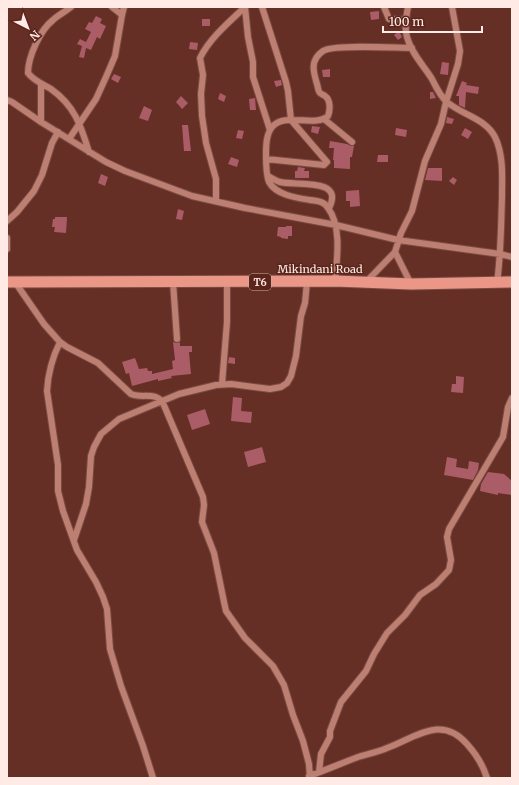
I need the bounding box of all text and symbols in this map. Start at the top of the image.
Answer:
north arrow [8,8,48,48]
scale bar [383,8,482,34]
text: 100 m [389,14,424,29]
text: N [27,27,43,44]
street label: Mikindani Road [277,262,363,276]
road number: T6 [249,274,271,290]

